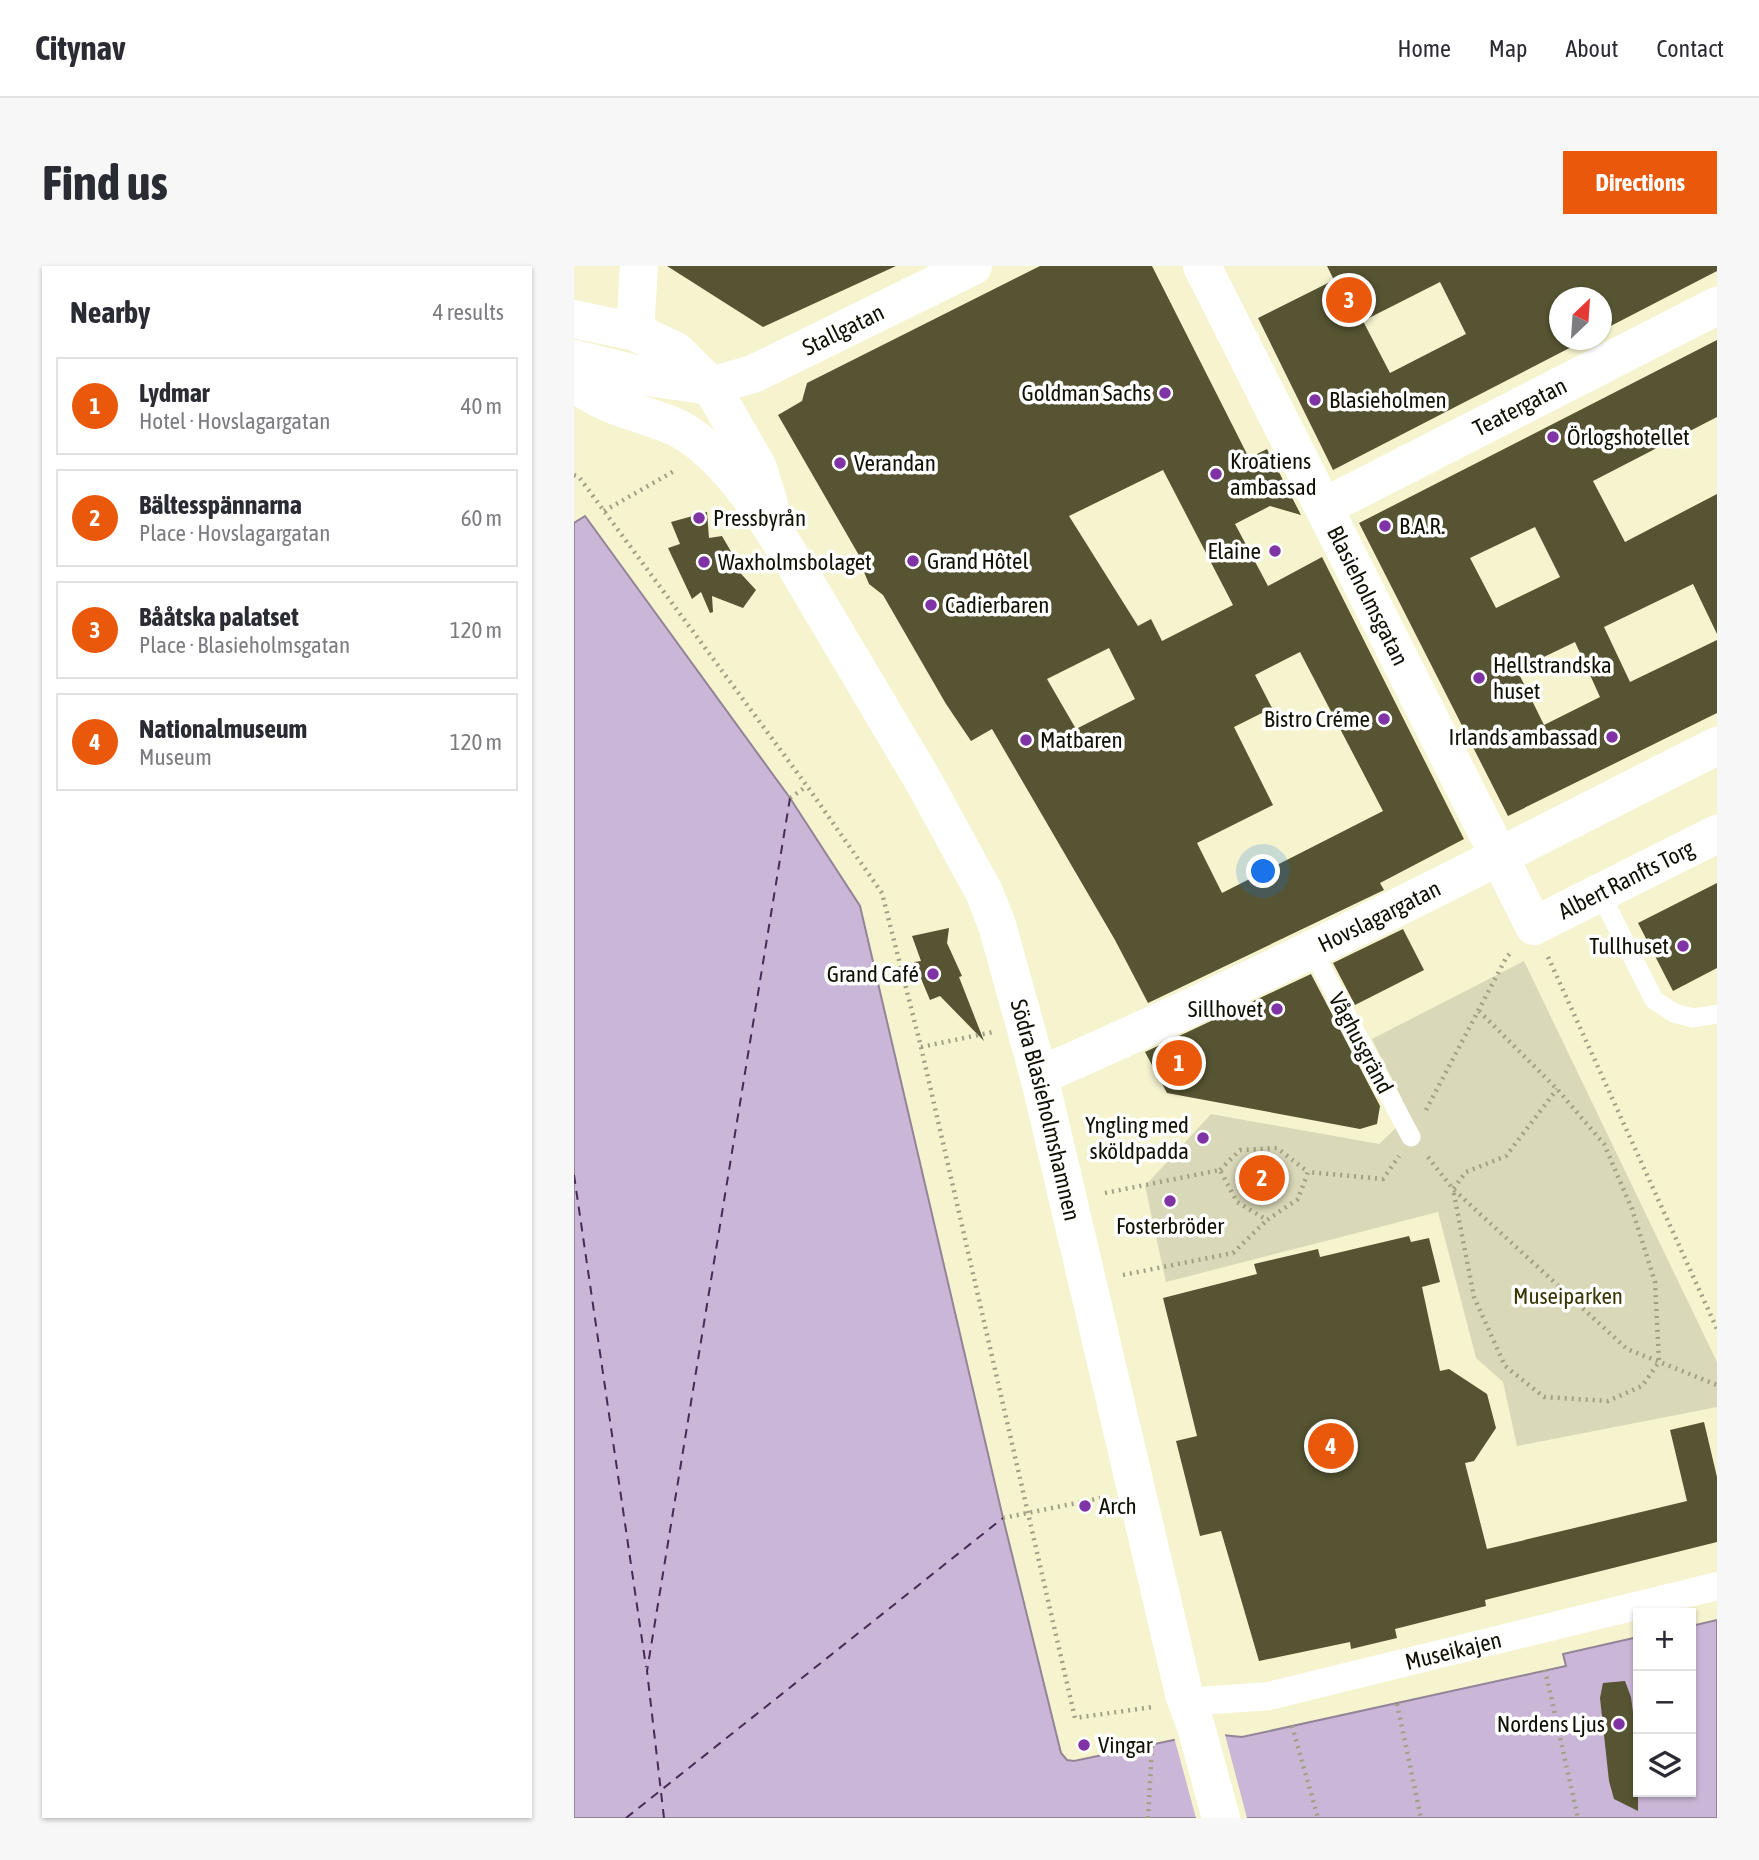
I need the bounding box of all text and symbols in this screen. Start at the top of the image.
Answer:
text: Citynav [35,29,126,67]
text: Home [1397,35,1451,62]
text: Map [1489,35,1527,62]
text: About [1565,35,1618,62]
text: Contact [1656,35,1724,62]
button: Directions [1563,151,1717,214]
text: Find us [42,154,168,210]
pin: 3 [1326,274,1372,326]
north arrow [1549,287,1612,350]
text: Nearby [70,295,150,329]
text: 4 results [433,299,504,325]
street label: Stallgatan [798,299,888,361]
street label: Teatergatan [1469,372,1571,441]
text: Lydmar [139,378,210,408]
place label: Goldman Sachs [1022,380,1151,406]
marker: Goldman Sachs [1157,385,1173,401]
place label: Blasieholmen [1329,387,1447,413]
marker: Blasieholmen [1307,392,1323,408]
text: 1 [90,393,100,419]
text: 40 m [461,393,502,419]
text: Hotel · Hovslagargatan [139,408,330,434]
place label: Örlogshotellet [1567,424,1690,450]
marker: Örlogshotellet [1545,429,1561,445]
place label: Kroatiens ambassad [1230,448,1317,500]
place label: Verandan [854,450,936,476]
marker: Verandan [832,455,848,471]
marker: Kroatiens ambassad [1208,466,1224,482]
text: Bältesspännarna [139,490,302,520]
text: 2 [90,505,100,531]
text: 60 m [461,505,502,531]
place label: Pressbyrån [713,505,806,531]
marker: Pressbyrån [691,510,707,526]
place label: B.A.R. [1399,513,1445,539]
marker: B.A.R. [1377,518,1393,534]
text: Place · Hovslagargatan [139,520,330,546]
street label: Blasieholmsgatan [1322,521,1414,670]
place label: Elaine [1208,538,1261,564]
marker: Elaine [1267,543,1283,559]
place label: Grand Hôtel [927,548,1029,574]
place label: Waxholmsbolaget [718,549,872,575]
marker: Grand Hôtel [905,553,921,569]
marker: Waxholmsbolaget [696,554,712,570]
place label: Cadierbaren [945,592,1049,618]
marker: Cadierbaren [923,597,939,613]
text: Bååtska palatset [139,602,299,632]
text: 3 [90,617,100,643]
text: 120 m [450,617,502,643]
text: Place · Blasieholmsgatan [139,632,350,658]
place label: Hellstrandska huset [1493,652,1612,704]
marker: Hellstrandska huset [1471,670,1487,686]
place label: Bistro Créme [1264,706,1370,732]
marker: Bistro Créme [1376,711,1392,727]
text: Nationalmuseum [139,714,307,744]
place label: Irlands ambassad [1449,724,1598,750]
place label: Matbaren [1040,727,1123,753]
text: 4 [90,729,100,755]
text: 120 m [450,729,502,755]
marker: Irlands ambassad [1604,729,1620,745]
marker: Matbaren [1018,732,1034,748]
text: Museum [139,744,212,770]
street label: Albert Ranfts Torg [1554,835,1698,925]
your location [1246,854,1280,888]
street label: Hovslagargatan [1314,875,1445,957]
place label: Tullhuset [1589,933,1669,959]
marker: Tullhuset [1675,938,1691,954]
place label: Grand Café [827,961,919,987]
marker: Grand Café [925,966,941,982]
street label: Våghusgränd [1324,988,1398,1098]
street label: Södra Blasieholmshamnen [1005,996,1086,1223]
place label: Sillhovet [1188,996,1263,1022]
marker: Sillhovet [1269,1001,1285,1017]
pin: 1 [1156,1037,1202,1089]
place label: Yngling med sköldpadda [1085,1112,1189,1164]
marker: Yngling med sköldpadda [1195,1130,1211,1146]
pin: 2 [1239,1152,1285,1204]
marker: Fosterbröder [1162,1193,1178,1209]
place label: Fosterbröder [1116,1213,1225,1239]
park label: Museiparken [1513,1283,1623,1309]
pin: 4 [1308,1420,1354,1472]
place label: Arch [1099,1493,1137,1519]
marker: Arch [1077,1498,1093,1514]
map controls [1633,1608,1696,1797]
button: + [1633,1608,1696,1671]
street label: Museikajen [1403,1626,1504,1675]
button: − [1633,1671,1696,1734]
place label: Nordens Ljus [1497,1711,1605,1737]
marker: Nordens Ljus [1611,1716,1627,1732]
place label: Vingar [1098,1732,1154,1758]
button: layers [1633,1734,1696,1797]
marker: Vingar [1076,1737,1092,1753]

